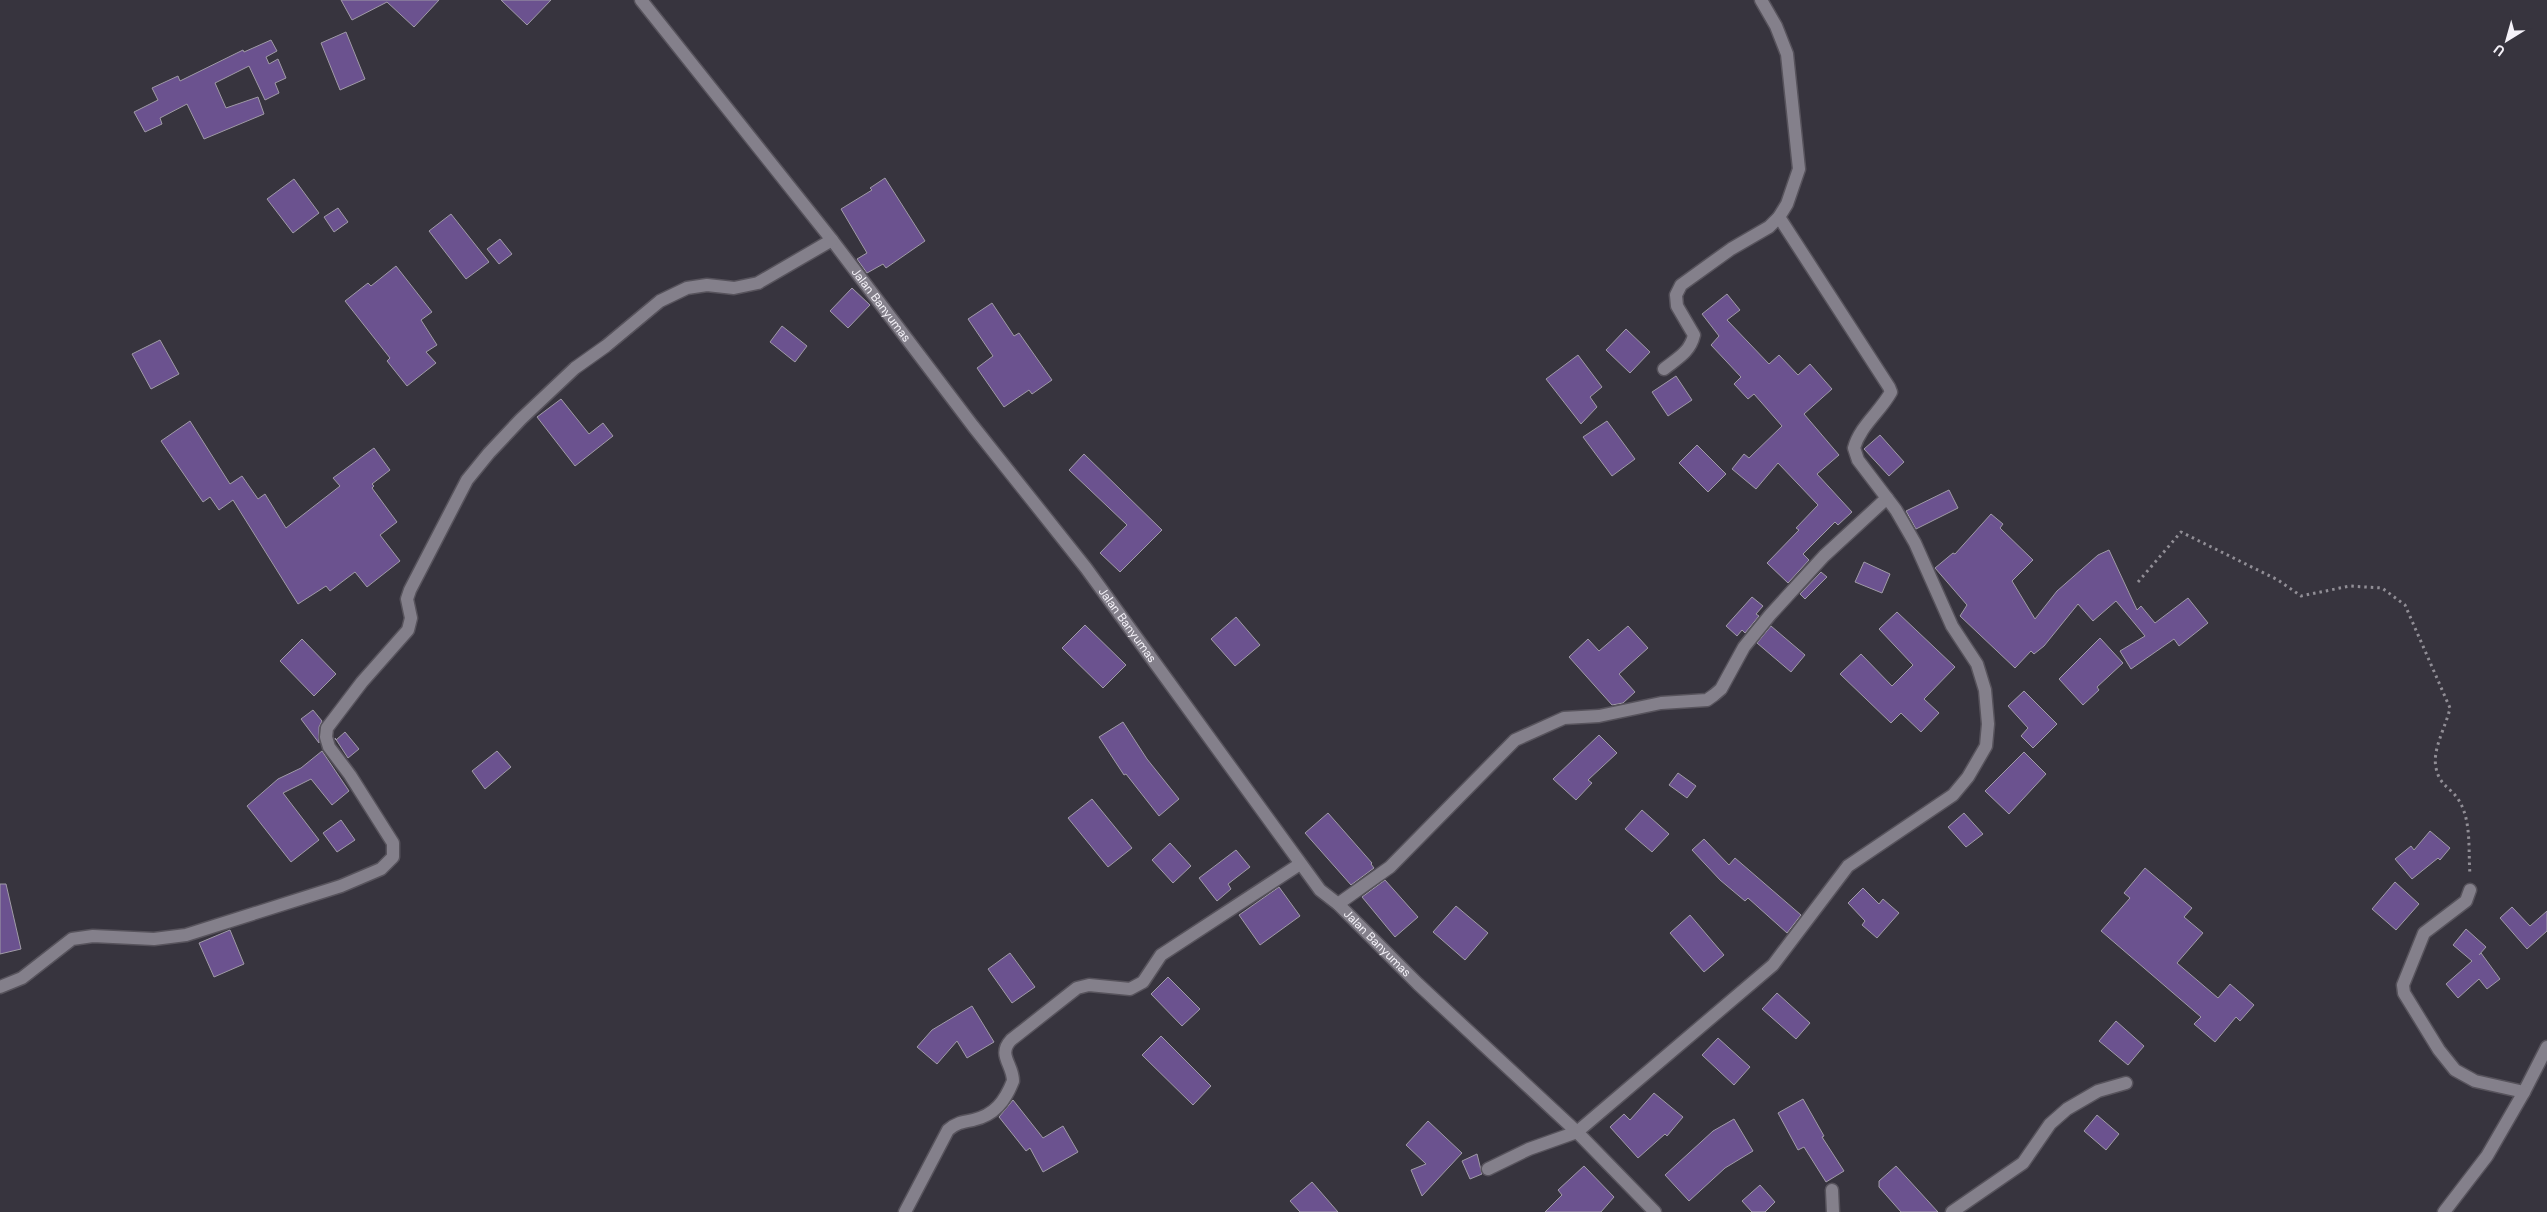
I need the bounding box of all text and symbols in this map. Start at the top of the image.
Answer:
north arrow [2482,15,2532,65]
text: U [2490,40,2508,60]
street label: Jalan Banyumas [848,264,914,345]
street label: Jalan Banyumas [1095,584,1160,666]
street label: Jalan Banyumas [1340,906,1414,980]

